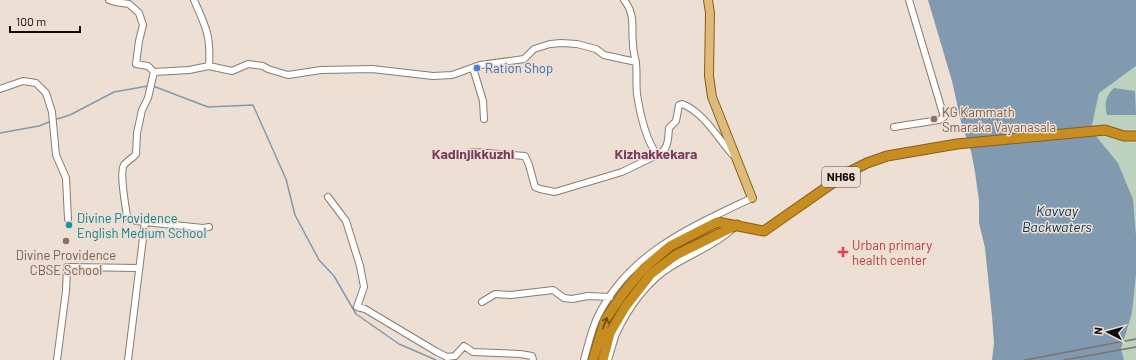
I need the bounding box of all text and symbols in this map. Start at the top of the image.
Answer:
scale bar [10,8,80,34]
text: 100 m [16,14,46,28]
place label: Ration Shop [485,60,553,76]
marker: Ration Shop [472,63,482,73]
place label: KG Kammath Smaraka Vayanasala [942,104,1056,135]
marker: KG Kammath Smaraka Vayanasala [929,114,939,124]
district label: Kadinjikkuzhi [432,145,514,162]
district label: Kizhakkekara [615,145,697,162]
road number: NH66 [822,167,860,187]
water label: Kavvay Backwaters [1022,202,1092,235]
place label: Divine Providence English Medium School [77,210,206,241]
marker: Divine Providence English Medium School [64,220,74,230]
marker: Divine Providence CBSE School [61,236,71,246]
place label: Urban primary health center [852,237,932,268]
marker: Urban primary health center [837,246,849,258]
place label: Divine Providence CBSE School [16,247,116,278]
north arrow [1088,312,1128,352]
one-way arrow [601,317,609,329]
text: N [1091,327,1104,335]

